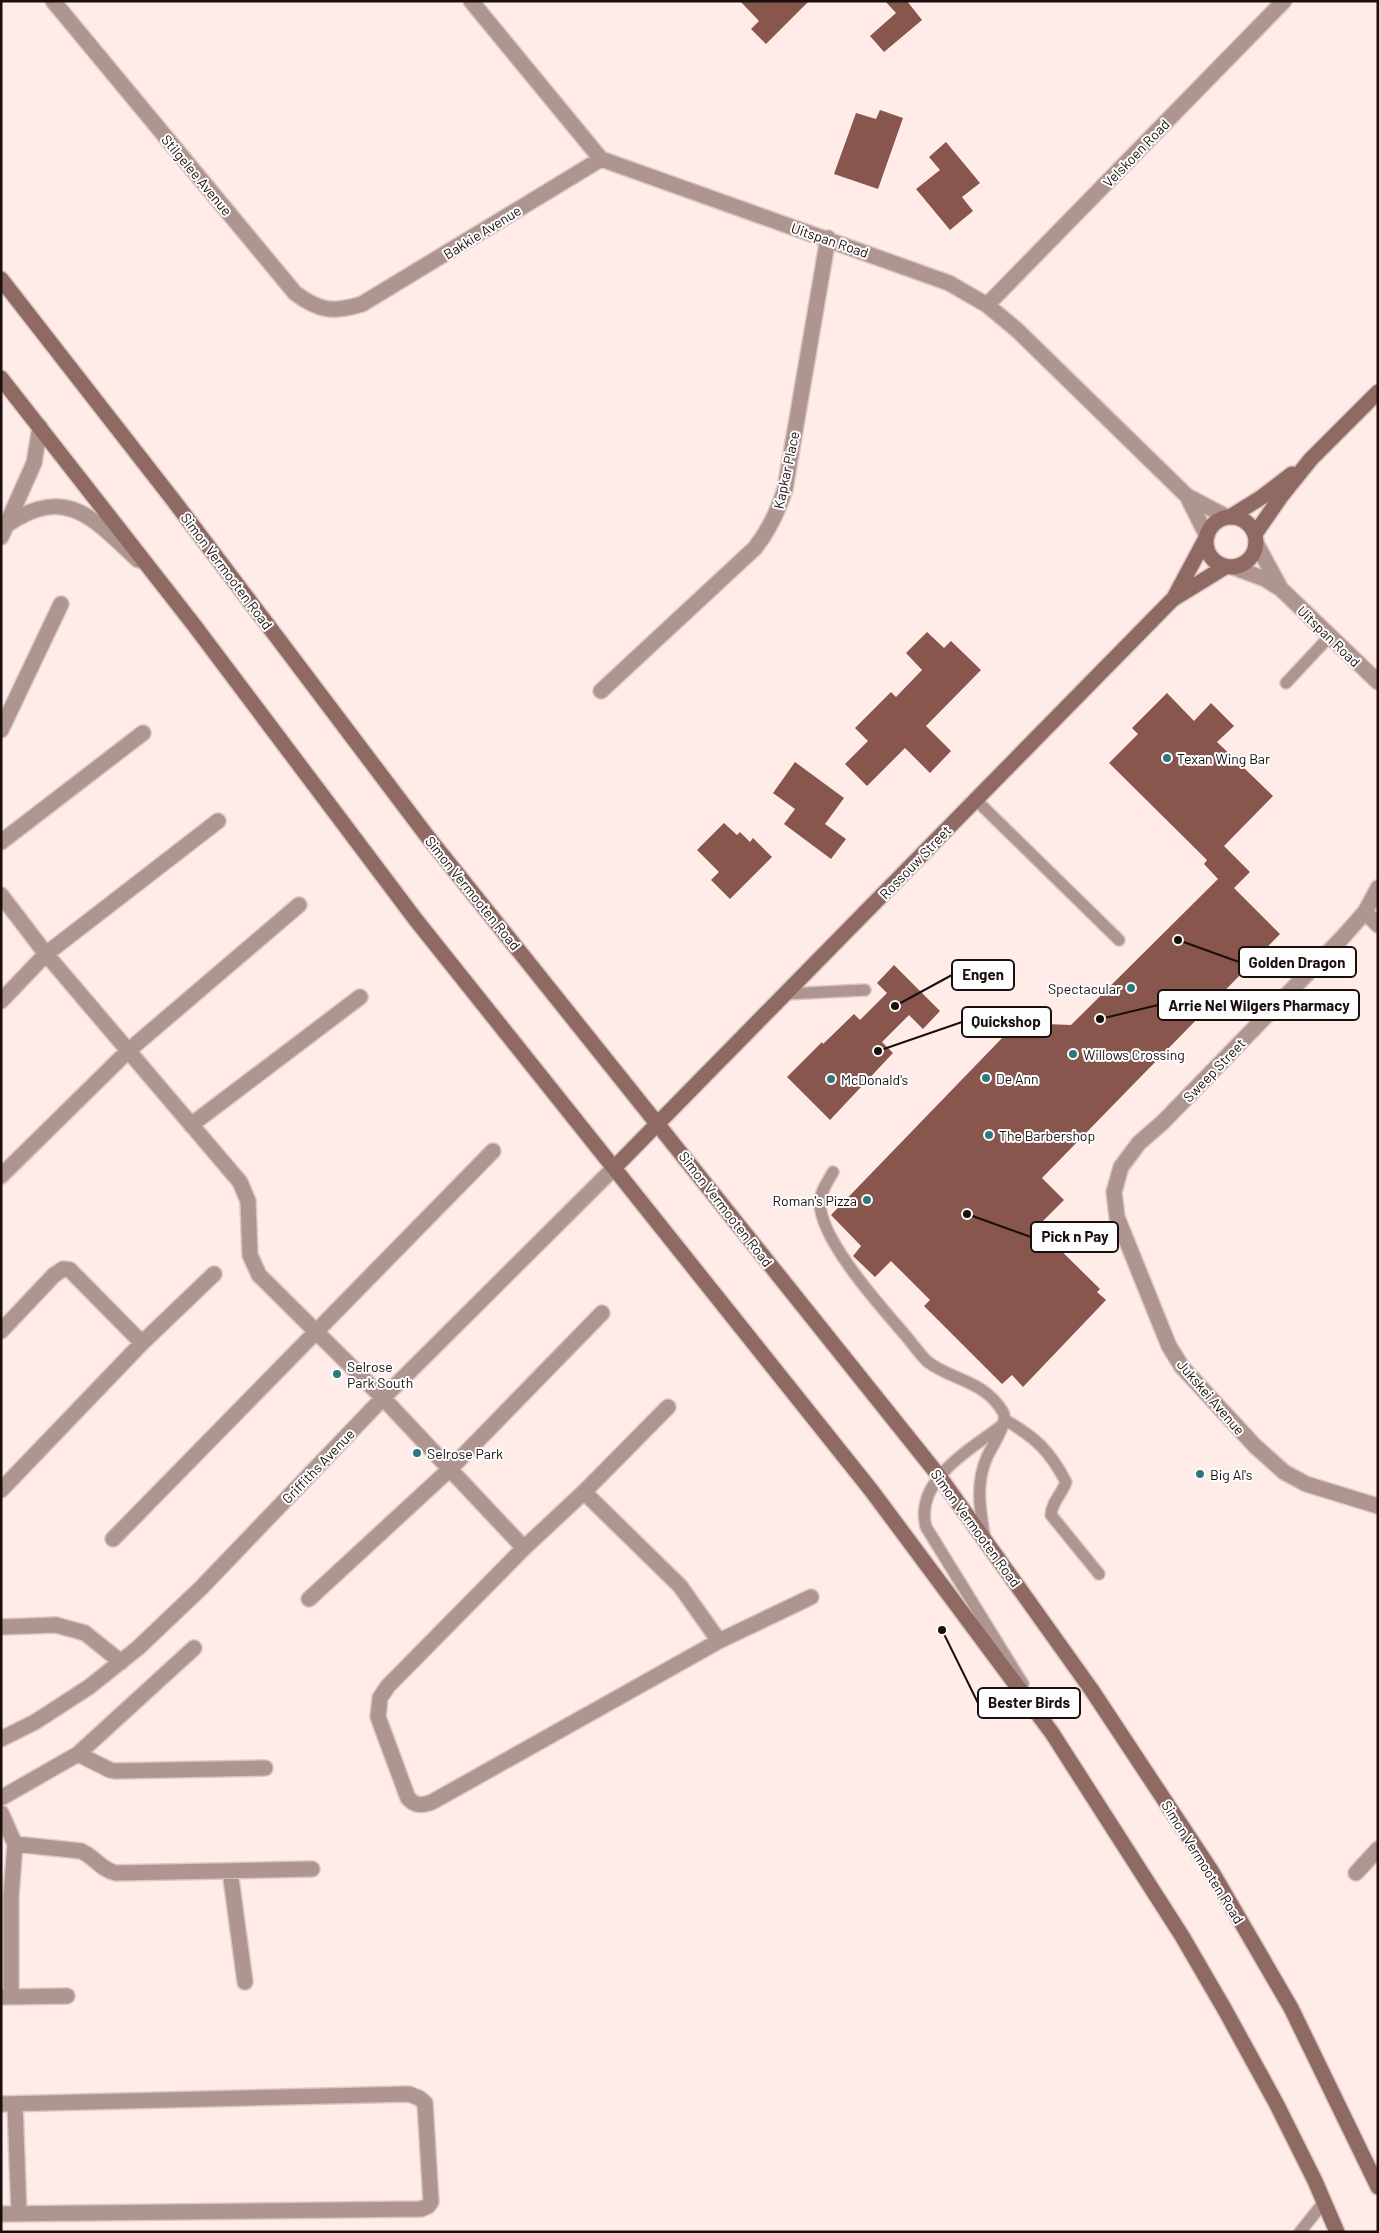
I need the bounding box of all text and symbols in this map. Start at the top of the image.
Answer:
street label: Velskoen Road [1099,115,1173,191]
street label: Stilgelee Avenue [158,131,236,219]
street label: Bakkie Avenue [440,201,524,263]
street label: Uitspan Road [789,219,871,261]
street label: Kapkar Place [770,430,802,510]
street label: Simon Vermooten Road [178,509,276,633]
street label: Uitspan Road [1294,602,1364,670]
place label: Texan Wing Bar [1177,750,1270,767]
marker: Texan Wing Bar [1161,752,1173,764]
street label: Rossouw Street [876,822,954,902]
street label: Simon Vermooten Road [422,833,524,953]
callout: Golden Dragon [1239,947,1356,977]
text: Golden Dragon [1249,953,1345,971]
callout: Engen [952,960,1014,990]
text: Engen [962,965,1004,983]
place label: Spectacular [1048,980,1121,997]
marker: Spectacular [1125,982,1137,994]
callout: Arrie Nel Wilgers Pharmacy [1158,990,1359,1020]
text: Arrie Nel Wilgers Pharmacy [1168,996,1350,1014]
callout: Quickshop [962,1007,1051,1037]
text: Quickshop [971,1012,1041,1030]
street label: Sweep Street [1180,1035,1248,1105]
place label: Willows Crossing [1083,1046,1185,1063]
marker: Willows Crossing [1067,1048,1079,1060]
place label: De Ann [996,1070,1039,1087]
place label: McDonald's [841,1071,909,1088]
marker: De Ann [980,1072,992,1084]
marker: McDonald's [825,1073,837,1085]
place label: The Barbershop [999,1127,1095,1144]
marker: The Barbershop [983,1129,995,1141]
street label: Simon Vermooten Road [676,1148,776,1270]
place label: Roman's Pizza [772,1192,857,1209]
marker: Roman's Pizza [861,1194,873,1206]
callout: Pick n Pay [1031,1222,1118,1252]
text: Pick n Pay [1041,1227,1109,1245]
street label: Jukskei Avenue [1174,1356,1248,1438]
place label: Selrose Park South [347,1358,413,1391]
marker: Selrose Park South [331,1368,343,1380]
street label: Griffiths Avenue [278,1425,358,1507]
place label: Selrose Park [427,1445,503,1462]
marker: Selrose Park [411,1447,423,1459]
street label: Simon Vermooten Road [928,1466,1024,1590]
place label: Big Al's [1210,1466,1253,1483]
marker: Big Al's [1194,1468,1206,1480]
callout: Bester Birds [978,1688,1080,1718]
text: Bester Birds [988,1693,1071,1711]
street label: Simon Vermooten Road [1158,1797,1248,1927]

